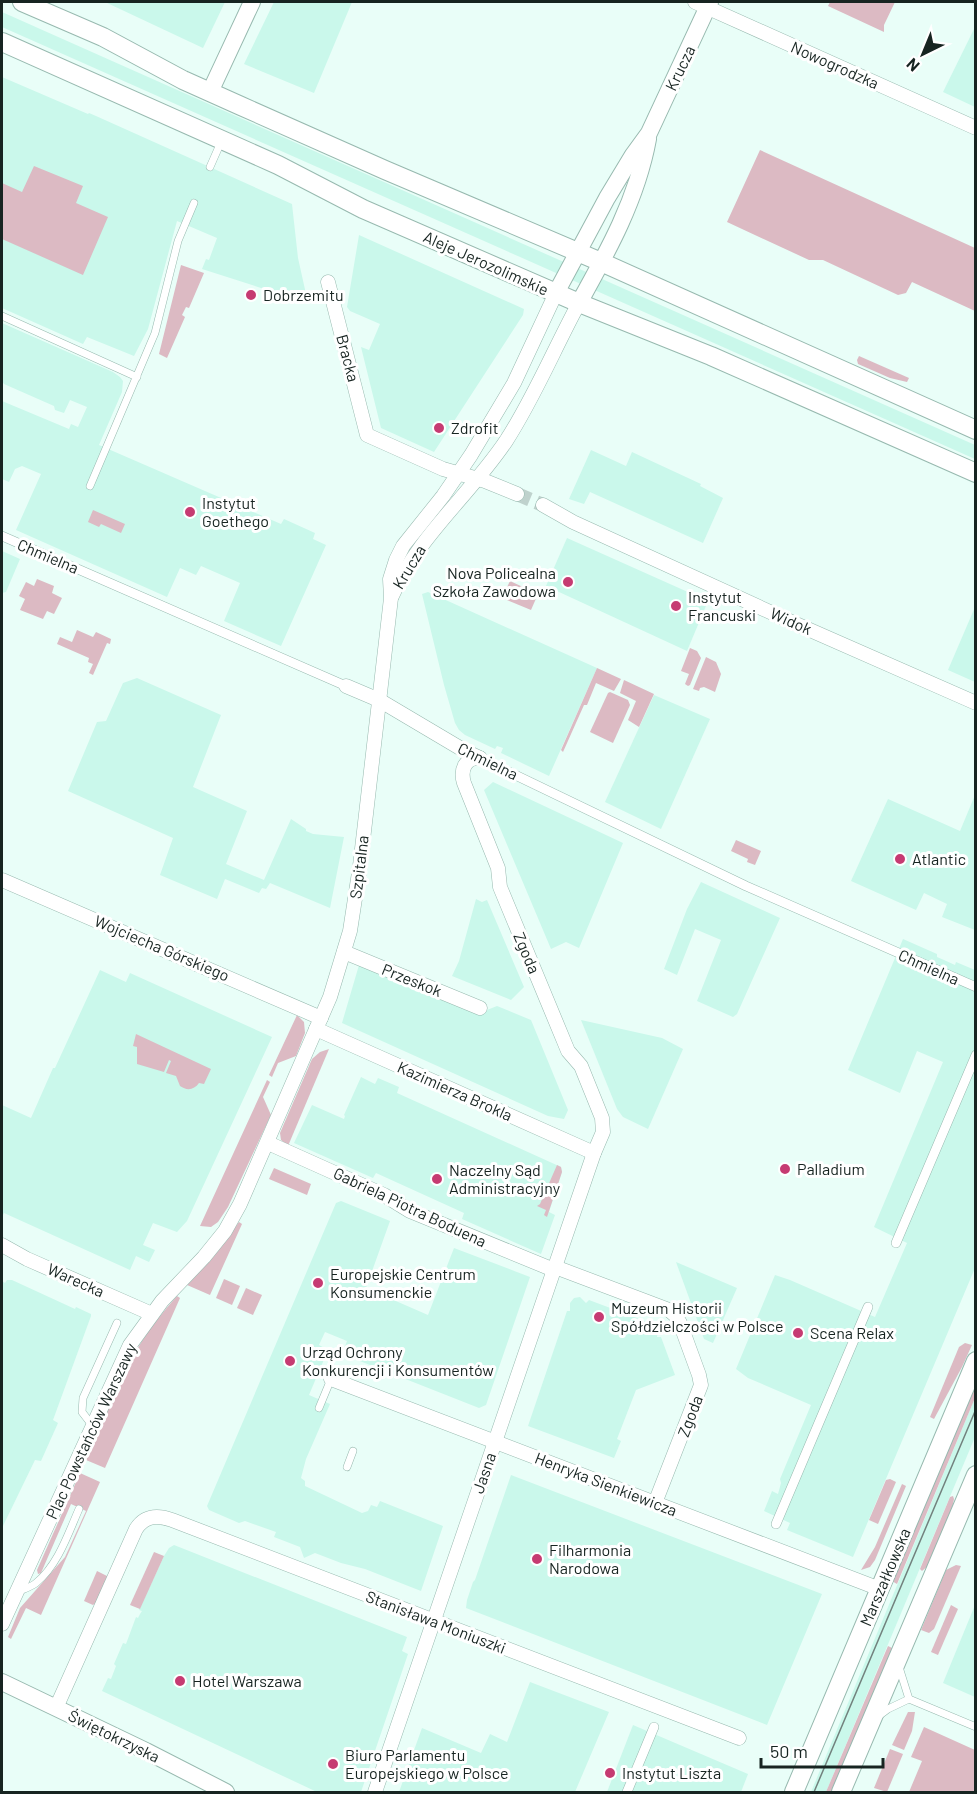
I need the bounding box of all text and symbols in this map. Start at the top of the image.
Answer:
north arrow [893,24,953,84]
street label: Nowogrodzka [788,37,882,92]
street label: Krucza [661,42,699,93]
text: N [902,55,923,76]
street label: Aleje Jerozolimskie [421,226,552,299]
place label: Dobrzemitu [263,285,344,304]
marker: Dobrzemitu [244,288,258,302]
street label: Bracka [333,332,364,384]
place label: Zdrofit [451,418,499,437]
marker: Zdrofit [432,421,446,435]
place label: Instytut Goethego [202,493,269,530]
marker: Instytut Goethego [183,505,197,519]
street label: Chmielna [15,534,82,577]
street label: Krucza [388,541,429,592]
place label: Nova Policealna Szkoła Zawodowa [433,563,556,600]
marker: Nova Policealna Szkoła Zawodowa [561,575,575,589]
place label: Instytut Francuski [688,587,756,624]
marker: Instytut Francuski [669,599,683,613]
street label: Widok [767,603,815,638]
street label: Chmielna [455,738,521,783]
street label: Szpitalna [345,834,372,900]
place label: Atlantic [912,849,966,868]
marker: Atlantic [893,852,907,866]
street label: Wojciecha Górskiego [92,910,233,985]
street label: Zgoda [510,929,545,976]
street label: Chmielna [896,945,963,988]
street label: Przeskok [379,959,445,1000]
street label: Kazimierza Brokla [395,1057,516,1124]
place label: Palladium [797,1159,865,1178]
place label: Naczelny Sąd Administracyjny [449,1160,561,1197]
marker: Palladium [778,1162,792,1176]
street label: Gabriela Piotra Boduena [331,1163,490,1250]
marker: Naczelny Sąd Administracyjny [430,1172,444,1186]
street label: Warecka [45,1259,108,1300]
place label: Europejskie Centrum Konsumenckie [330,1264,476,1301]
marker: Europejskie Centrum Konsumenckie [311,1276,325,1290]
place label: Muzeum Historii Spółdzielczości w Polsce [611,1298,784,1335]
marker: Muzeum Historii Spółdzielczości w Polsce [592,1310,606,1324]
place label: Scena Relax [810,1323,894,1342]
marker: Scena Relax [791,1326,805,1340]
street label: Plac Powstańców Warszawy [41,1339,140,1522]
place label: Urząd Ochrony Konkurencji i Konsumentów [302,1342,494,1379]
marker: Urząd Ochrony Konkurencji i Konsumentów [283,1354,297,1368]
street label: Zgoda [673,1392,706,1439]
street label: Henryka Sienkiewicza [532,1448,680,1519]
street label: Jasna [468,1450,499,1496]
street label: Marszałkowska [855,1525,914,1629]
place label: Filharmonia Narodowa [549,1540,631,1577]
marker: Filharmonia Narodowa [530,1552,544,1566]
street label: Stanisława Moniuszki [364,1586,509,1657]
place label: Hotel Warszawa [192,1671,302,1690]
marker: Hotel Warszawa [173,1674,187,1688]
street label: Świętokrzyska [65,1705,163,1766]
scale bar [761,1731,882,1769]
text: 50 m [770,1740,808,1762]
place label: Biuro Parlamentu Europejskiego w Polsce [345,1745,509,1782]
marker: Biuro Parlamentu Europejskiego w Polsce [326,1757,340,1771]
place label: Instytut Liszta [622,1763,721,1782]
marker: Instytut Liszta [603,1766,617,1780]

